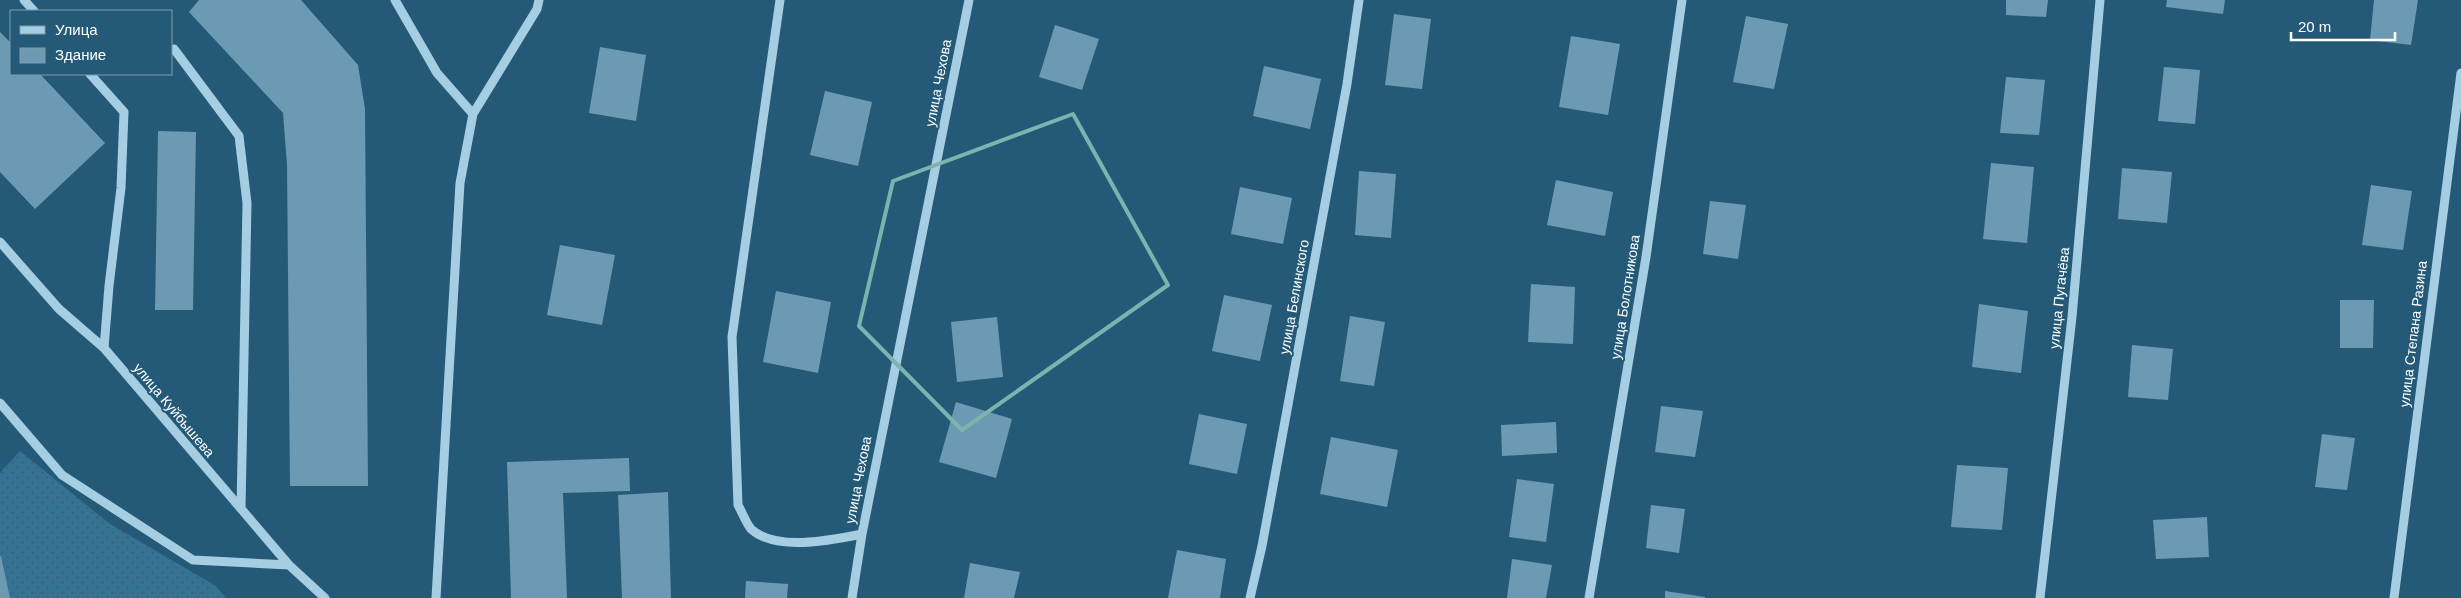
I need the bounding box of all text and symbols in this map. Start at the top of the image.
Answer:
legend [10,10,172,75]
scale bar [2291,10,2395,42]
text: 20 m [2298,18,2331,35]
text: Улица [55,21,98,38]
street label: улица Чехова [922,38,954,128]
text: Здание [55,46,106,63]
street label: улица Болотникова [1607,233,1643,360]
street label: улица Белинского [1276,238,1312,356]
street label: улица Пугачёва [2046,246,2072,349]
street label: улица Степана Разина [2396,260,2430,408]
street label: улица Куйбышева [130,360,218,460]
street label: улица Чехова [842,435,874,525]

